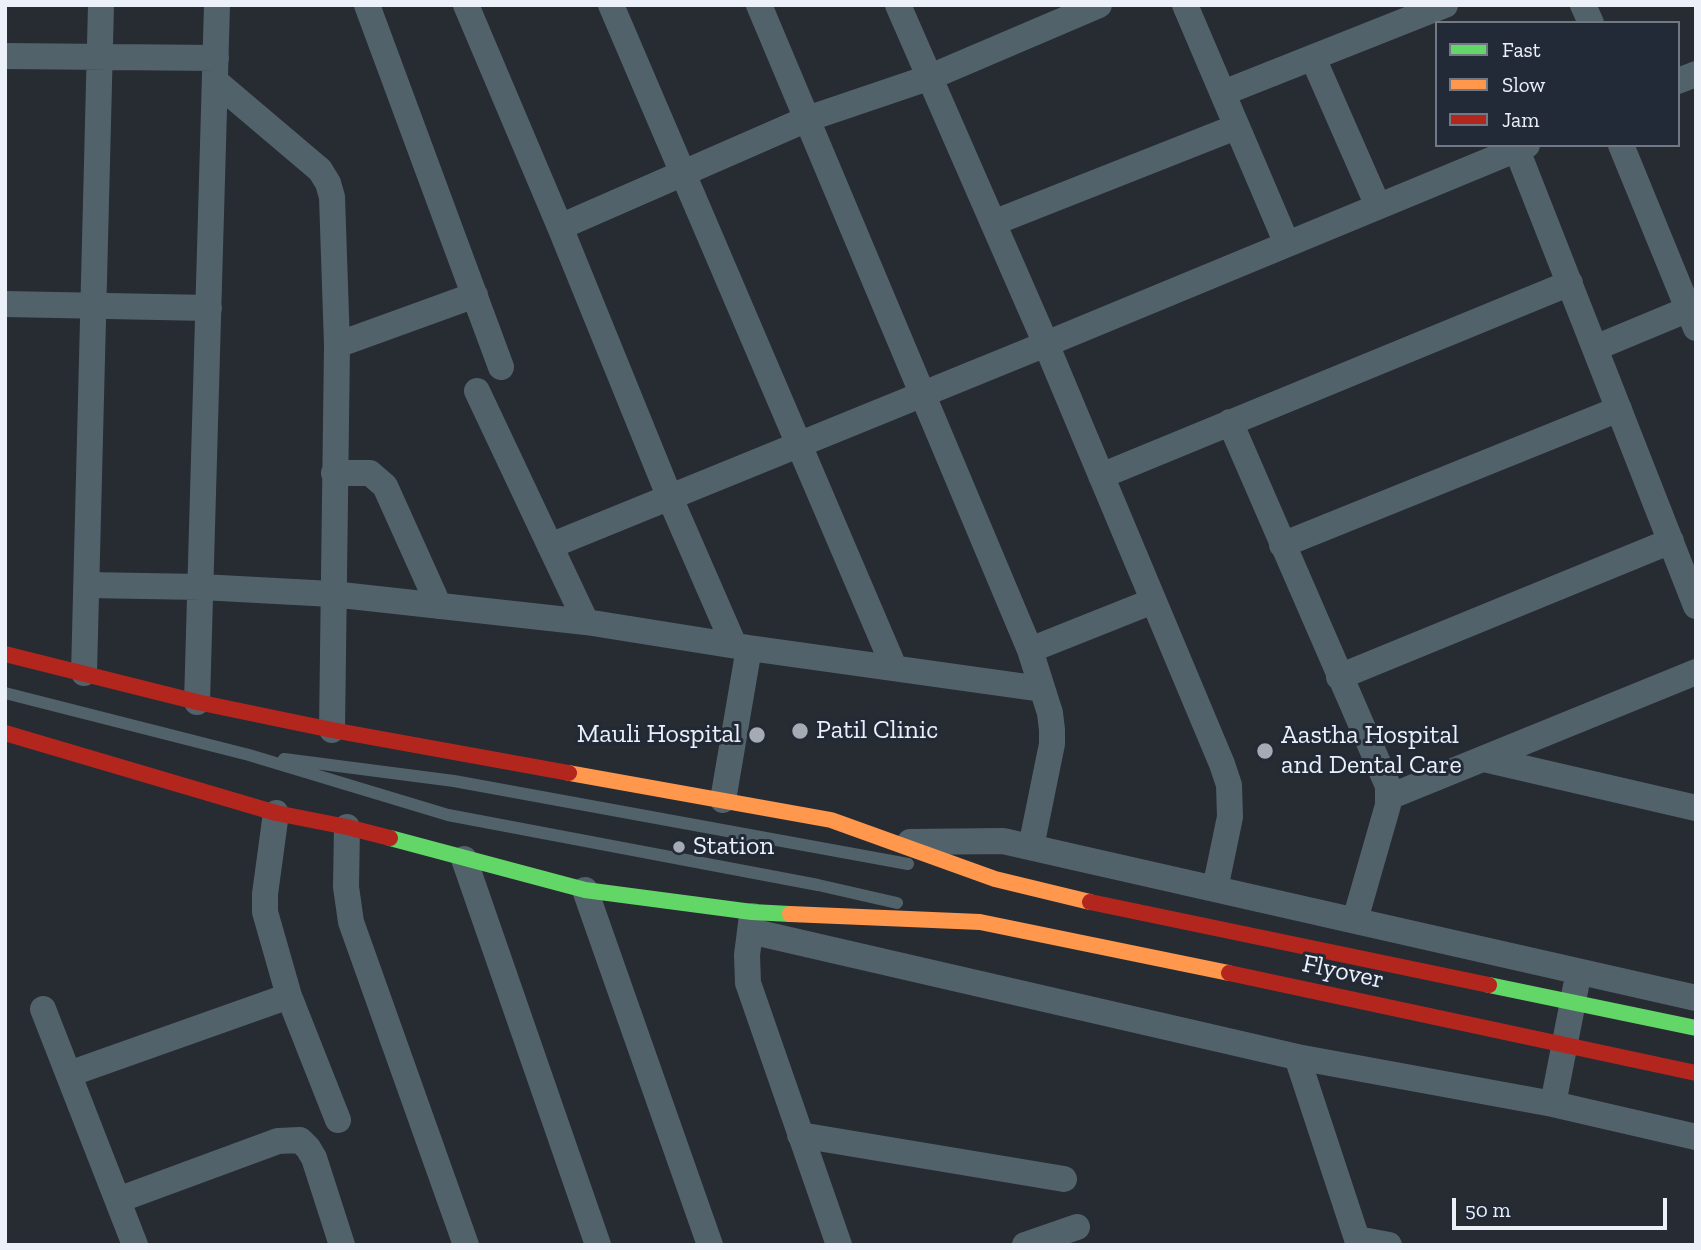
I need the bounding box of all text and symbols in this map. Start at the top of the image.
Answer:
legend [1435,21,1680,147]
text: Fast [1502,37,1541,62]
text: Slow [1502,72,1545,97]
text: Jam [1502,107,1539,132]
place label: Patil Clinic [816,715,938,747]
place label: Mauli Hospital [577,719,741,751]
place label: Aastha Hospital and Dental Care [1281,720,1462,782]
marker: Patil Clinic [790,721,810,741]
marker: Mauli Hospital [747,725,767,745]
marker: Aastha Hospital and Dental Care [1255,741,1275,761]
place label: Station [693,831,774,863]
marker: Station [671,839,687,855]
street label: Flyover [1299,948,1387,996]
scale bar [1456,1184,1671,1228]
text: 50 m [1465,1197,1511,1222]

